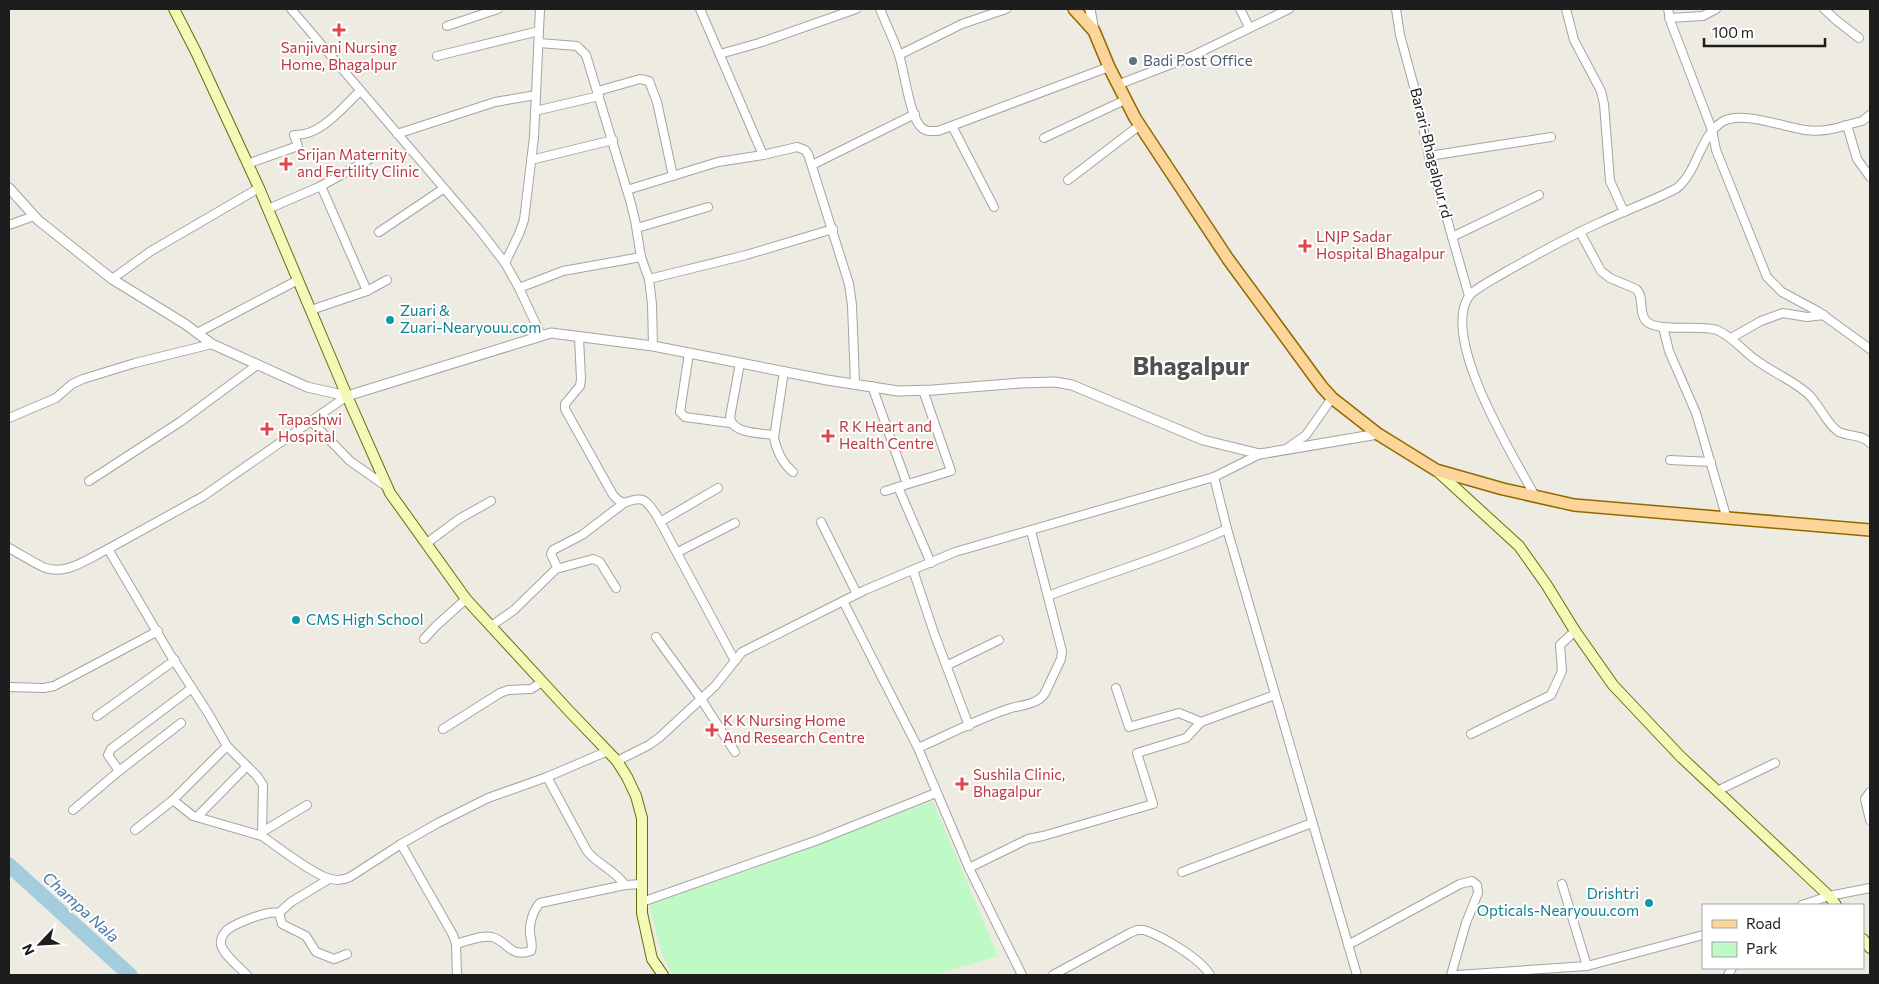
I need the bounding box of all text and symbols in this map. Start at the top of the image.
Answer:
scale bar [1704,15,1825,47]
marker: Sanjivani Nursing Home, Bhagalpur [332,23,346,37]
text: 100 m [1712,23,1754,41]
place label: Sanjivani Nursing Home, Bhagalpur [281,38,397,73]
place label: Badi Post Office [1143,51,1253,69]
marker: Badi Post Office [1127,55,1139,67]
street label: Barari-Bhagalpur rd [1407,86,1457,220]
place label: Srijan Maternity and Fertility Clinic [297,145,419,180]
marker: Srijan Maternity and Fertility Clinic [279,157,293,171]
place label: LNJP Sadar Hospital Bhagalpur [1316,227,1445,262]
marker: LNJP Sadar Hospital Bhagalpur [1298,239,1312,253]
place label: Zuari & Zuari-Nearyouu.com [400,301,541,336]
marker: Zuari & Zuari-Nearyouu.com [384,314,396,326]
district label: Bhagalpur [1132,350,1250,380]
place label: Tapashwi Hospital [278,410,342,445]
place label: R K Heart and Health Centre [839,417,934,452]
marker: Tapashwi Hospital [260,422,274,436]
marker: R K Heart and Health Centre [821,429,835,443]
place label: CMS High School [306,610,424,628]
marker: CMS High School [290,614,302,626]
place label: K K Nursing Home And Research Centre [723,711,865,746]
marker: K K Nursing Home And Research Centre [705,723,719,737]
place label: Sushila Clinic, Bhagalpur [973,765,1065,800]
marker: Sushila Clinic, Bhagalpur [955,777,969,791]
water label: Champa Nala [39,867,123,946]
place label: Drishtri Opticals-Nearyouu.com [1477,884,1639,919]
marker: Drishtri Opticals-Nearyouu.com [1643,897,1655,909]
legend [1702,904,1864,969]
text: Road [1746,914,1781,932]
north arrow [15,919,65,969]
text: Park [1746,939,1777,957]
text: N [18,941,38,958]

